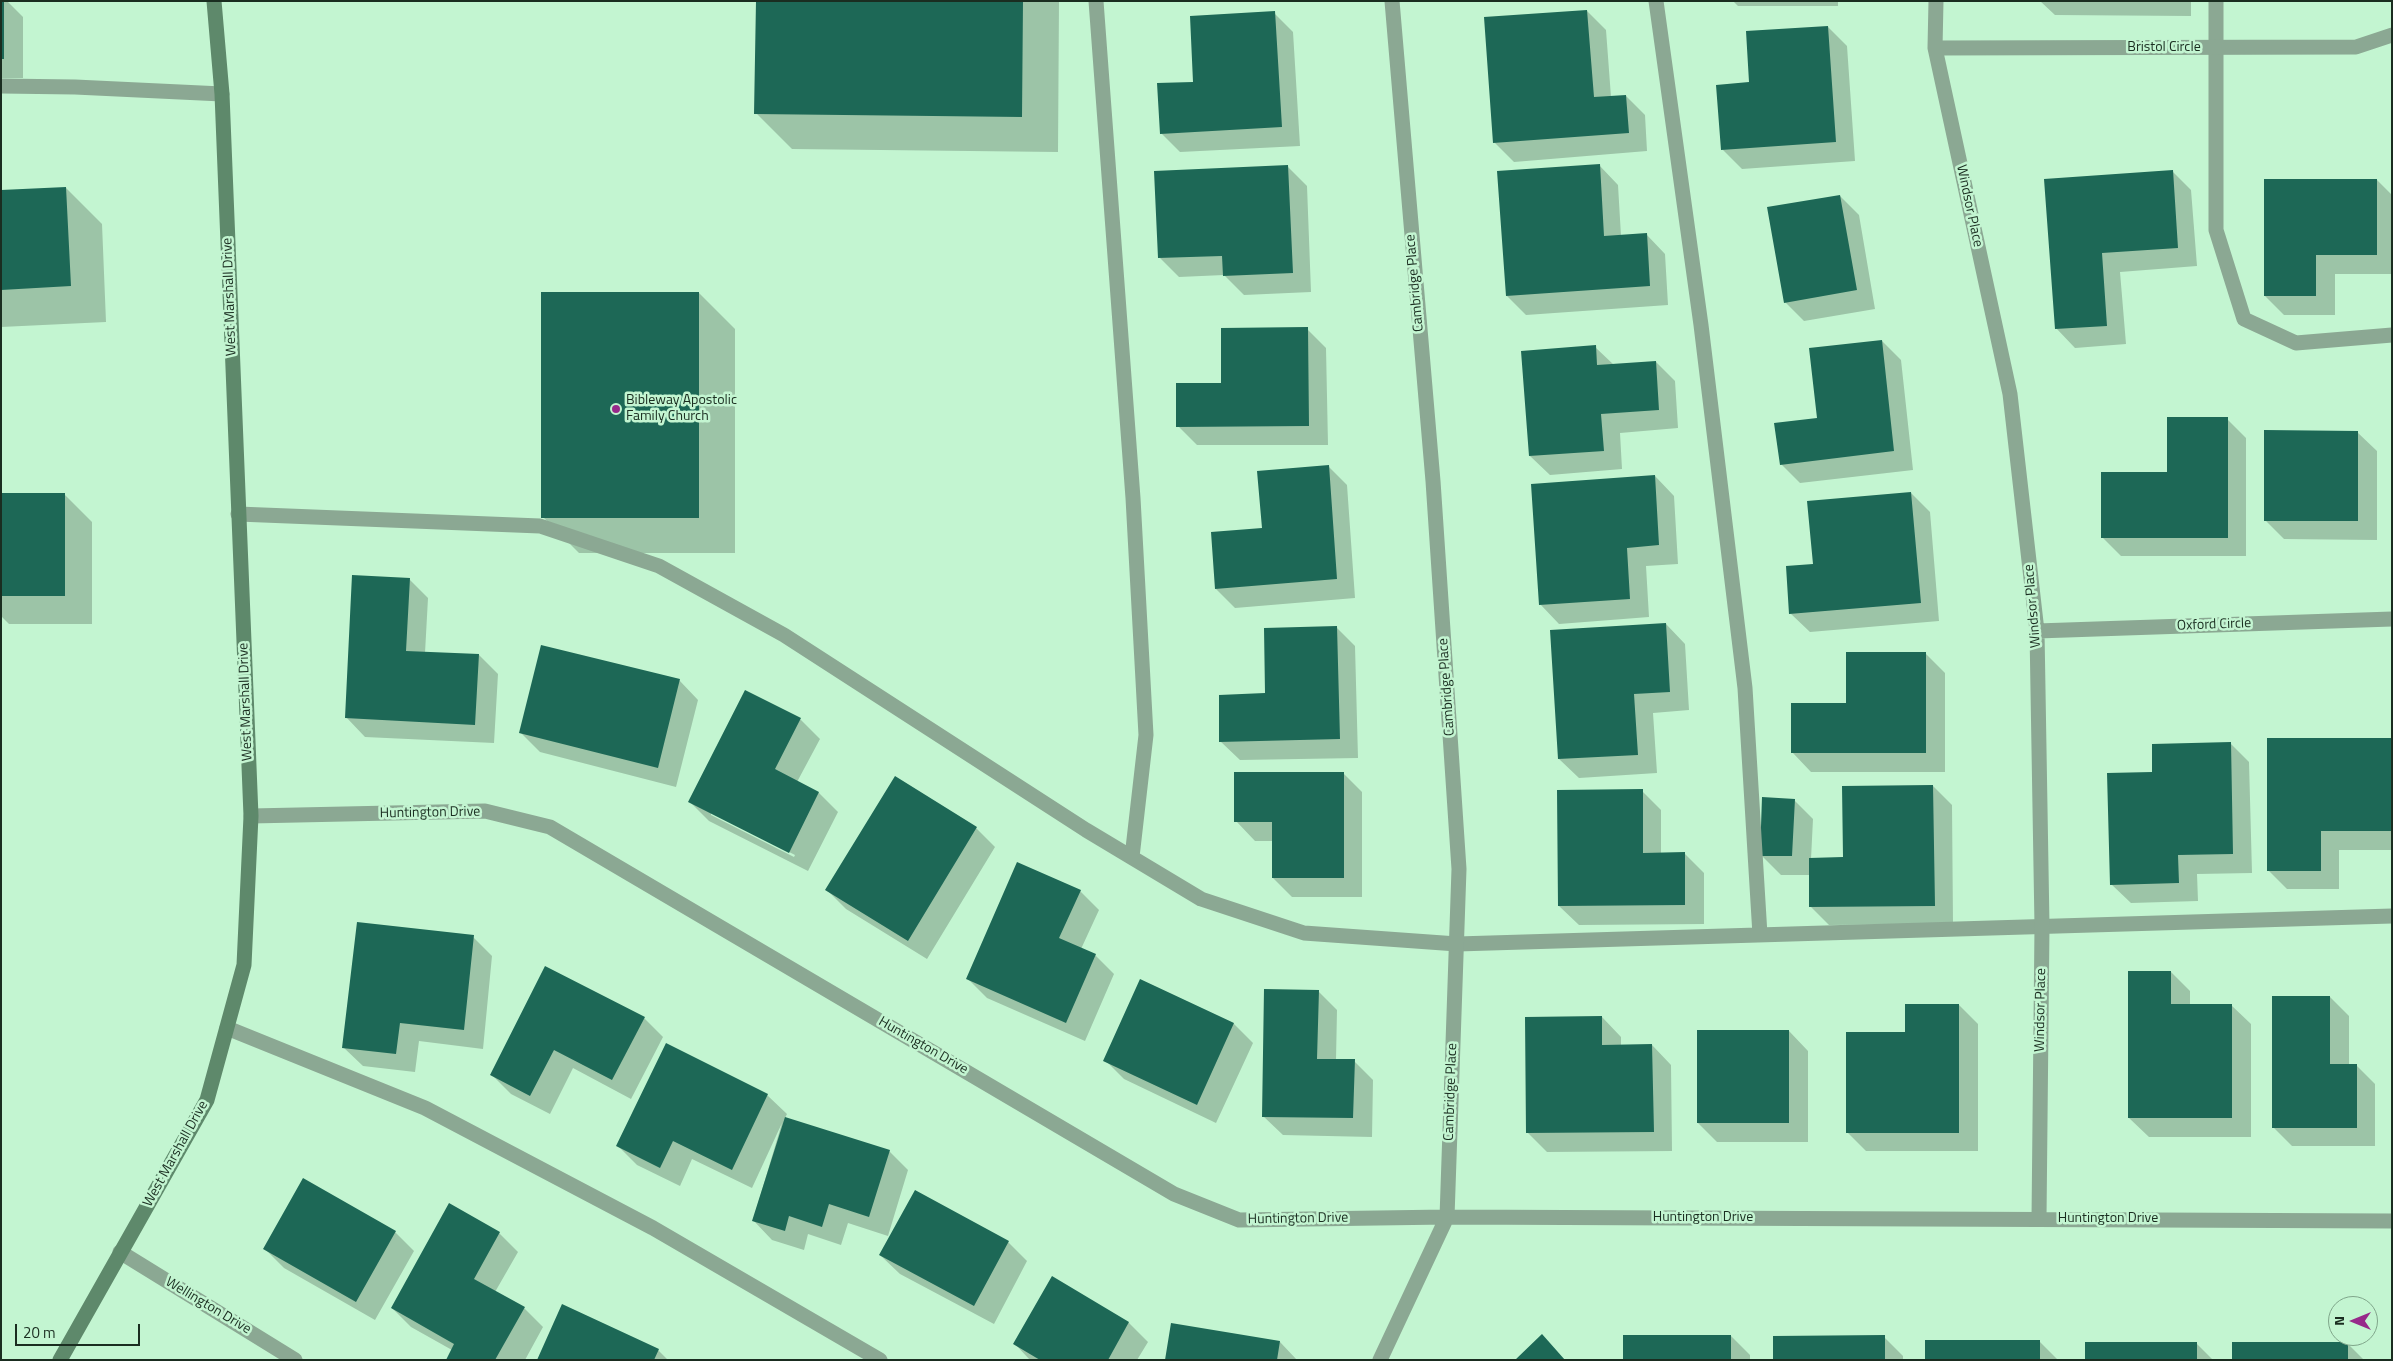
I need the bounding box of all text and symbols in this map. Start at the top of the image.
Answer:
street label: Bristol Circle [2127,40,2201,56]
street label: Windsor Place [1952,163,1986,249]
street label: Cambridge Place [1402,233,1428,333]
street label: West Marshall Drive [220,237,240,357]
place label: Bibleway Apostolic Family Church [626,393,737,426]
marker: Bibleway Apostolic Family Church [610,403,622,415]
street label: Windsor Place [2021,563,2045,649]
street label: Oxford Circle [2177,615,2251,635]
street label: Cambridge Place [1435,638,1459,736]
street label: West Marshall Drive [236,642,256,762]
street label: Huntington Drive [380,804,480,822]
street label: Windsor Place [2032,968,2050,1052]
street label: Huntington Drive [875,1014,971,1078]
street label: Cambridge Place [1441,1043,1461,1141]
street label: West Marshall Drive [140,1098,212,1210]
street label: Huntington Drive [1248,1210,1348,1228]
street label: Huntington Drive [1653,1210,1753,1226]
street label: Huntington Drive [2058,1211,2158,1227]
street label: Wellington Drive [162,1274,254,1338]
north arrow [2328,1296,2378,1346]
scale bar [18,1314,142,1346]
text: N [2328,1316,2349,1326]
text: 20 m [23,1321,56,1344]

